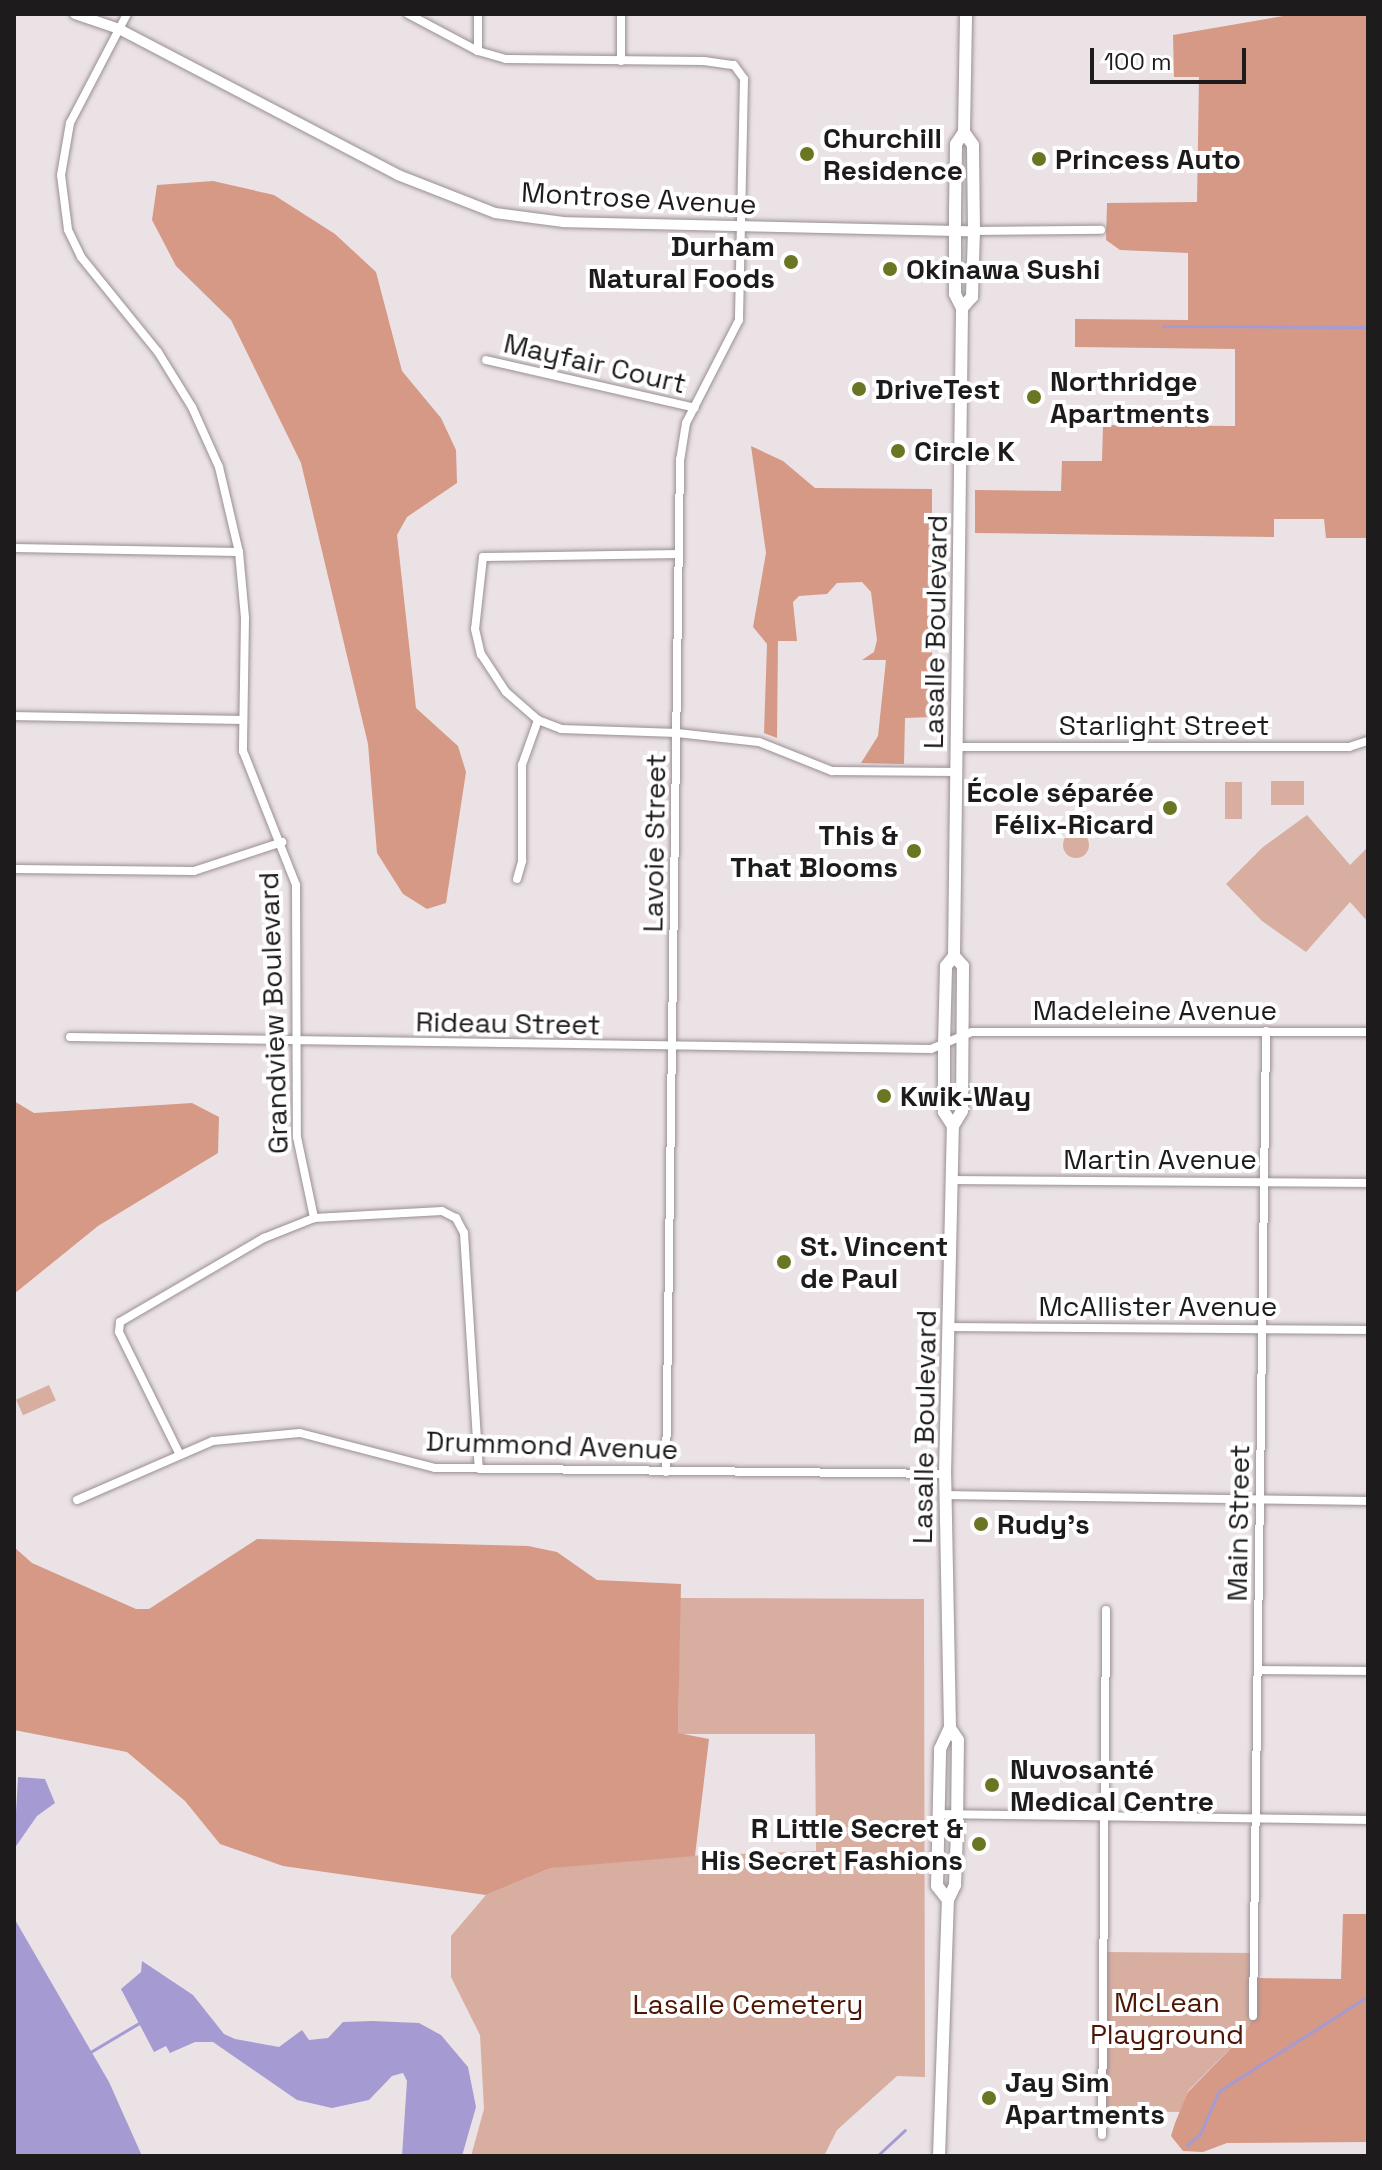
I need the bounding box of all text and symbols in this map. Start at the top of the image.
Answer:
scale bar [1094,32,1250,82]
text: 100 m [1104,46,1172,77]
place label: Churchill Residence [823,121,963,187]
place label: Princess Auto [1055,142,1241,176]
marker: Churchill Residence [798,145,816,163]
marker: Princess Auto [1030,150,1048,168]
street label: Montrose Avenue [520,175,758,221]
place label: Durham Natural Foods [588,229,775,295]
place label: Okinawa Sushi [906,252,1100,286]
marker: Durham Natural Foods [782,253,800,271]
marker: Okinawa Sushi [881,260,899,278]
street label: Mayfair Court [501,326,689,400]
place label: Northridge Apartments [1050,364,1210,430]
place label: DriveTest [875,372,1000,406]
marker: DriveTest [850,380,868,398]
marker: Northridge Apartments [1025,388,1043,406]
place label: Circle K [914,434,1015,468]
marker: Circle K [889,442,907,460]
street label: Lasalle Boulevard [916,515,954,749]
street label: Starlight Street [1059,708,1269,742]
street label: Lavoie Street [636,753,672,933]
place label: École séparée Félix-Ricard [966,775,1154,841]
marker: École séparée Félix-Ricard [1161,799,1179,817]
place label: This & That Blooms [730,818,898,884]
marker: This & That Blooms [905,842,923,860]
street label: Grandview Boulevard [251,871,295,1155]
street label: Madeleine Avenue [1033,993,1277,1027]
street label: Rideau Street [415,1005,601,1041]
place label: Kwik-Way [900,1079,1031,1113]
marker: Kwik-Way [875,1087,893,1105]
street label: Martin Avenue [1063,1142,1257,1176]
place label: St. Vincent de Paul [800,1229,949,1295]
marker: St. Vincent de Paul [775,1253,793,1271]
street label: McAllister Avenue [1038,1289,1278,1323]
street label: Lasalle Boulevard [905,1310,943,1544]
street label: Drummond Avenue [425,1424,679,1466]
street label: Main Street [1220,1444,1256,1602]
place label: Rudy's [997,1507,1090,1541]
marker: Rudy's [972,1515,990,1533]
place label: Nuvosanté Medical Centre [1010,1752,1214,1818]
marker: Nuvosanté Medical Centre [981,1774,1003,1796]
place label: R Little Secret & His Secret Fashions [700,1811,963,1877]
marker: R Little Secret & His Secret Fashions [970,1835,988,1853]
park label: McLean Playground [1090,1985,1244,2051]
park label: Lasalle Cemetery [633,1987,863,2021]
place label: Jay Sim Apartments [1005,2065,1165,2131]
marker: Jay Sim Apartments [980,2089,998,2107]

